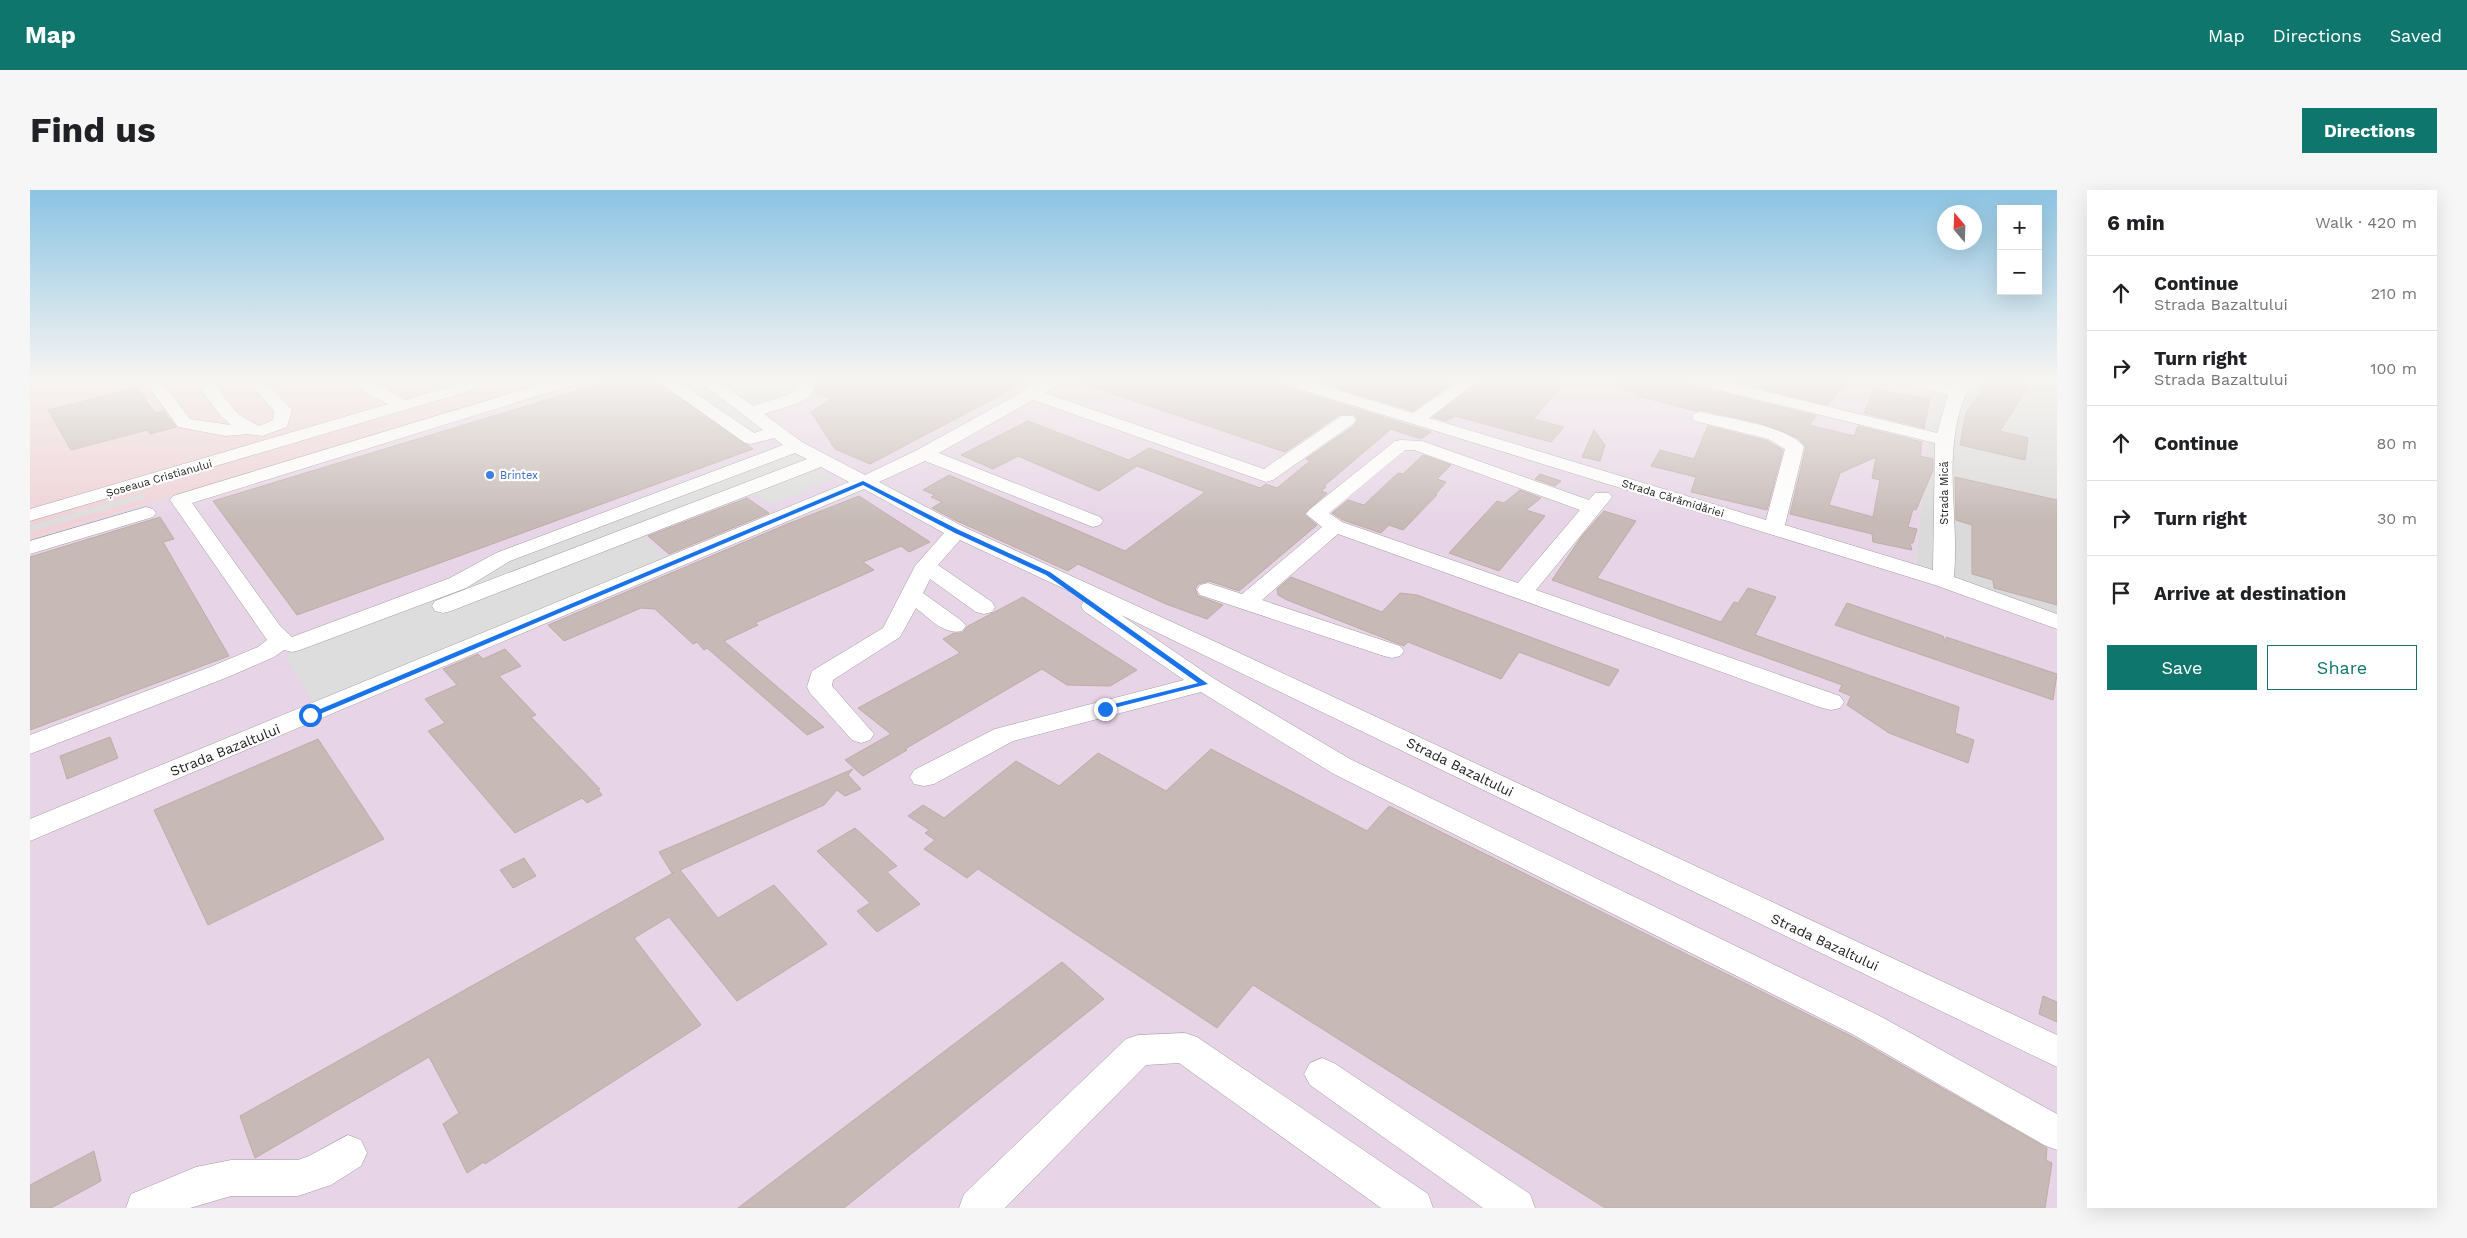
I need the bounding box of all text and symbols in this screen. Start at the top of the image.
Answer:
text: Map [25,21,76,49]
text: Map [2208,25,2245,46]
text: Directions [2273,25,2362,46]
text: Saved [2390,25,2442,46]
button: Directions [2302,108,2437,153]
text: Find us [30,109,156,151]
north arrow [1937,205,1982,250]
map controls [1997,205,2042,295]
button: + [1997,205,2042,250]
text: 6 min [2107,210,2165,235]
text: Walk · 420 m [2315,213,2417,232]
button: − [1997,250,2042,295]
text: Continue [2154,272,2238,295]
icon: ahead [2107,279,2135,307]
text: 210 m [2371,284,2417,303]
text: Strada Bazaltului [2154,295,2288,314]
text: Turn right [2154,347,2247,370]
icon: right [2107,354,2135,382]
text: 100 m [2370,359,2417,378]
text: Strada Bazaltului [2154,370,2288,389]
icon: ahead [2107,429,2135,457]
text: Continue [2154,432,2238,455]
text: 80 m [2376,434,2417,453]
street label: Șoseaua Cristianului [105,457,214,500]
street label: Strada Mică [1938,461,1951,525]
marker: Brintex [484,469,496,481]
place label: Brintex [500,469,538,482]
street label: Strada Cărămidăriei [1620,477,1726,520]
icon: right [2107,504,2135,532]
text: Turn right [2154,507,2247,530]
text: 30 m [2377,509,2417,528]
icon: arrive [2107,579,2135,607]
text: Arrive at destination [2154,582,2346,605]
button: Save [2107,645,2257,690]
button: Share [2267,645,2417,690]
route end [1094,698,1117,721]
route start [299,704,322,727]
street label: Strada Bazaltului [168,721,282,779]
street label: Strada Bazaltului [1404,734,1516,800]
street label: Strada Bazaltului [1769,910,1881,974]

